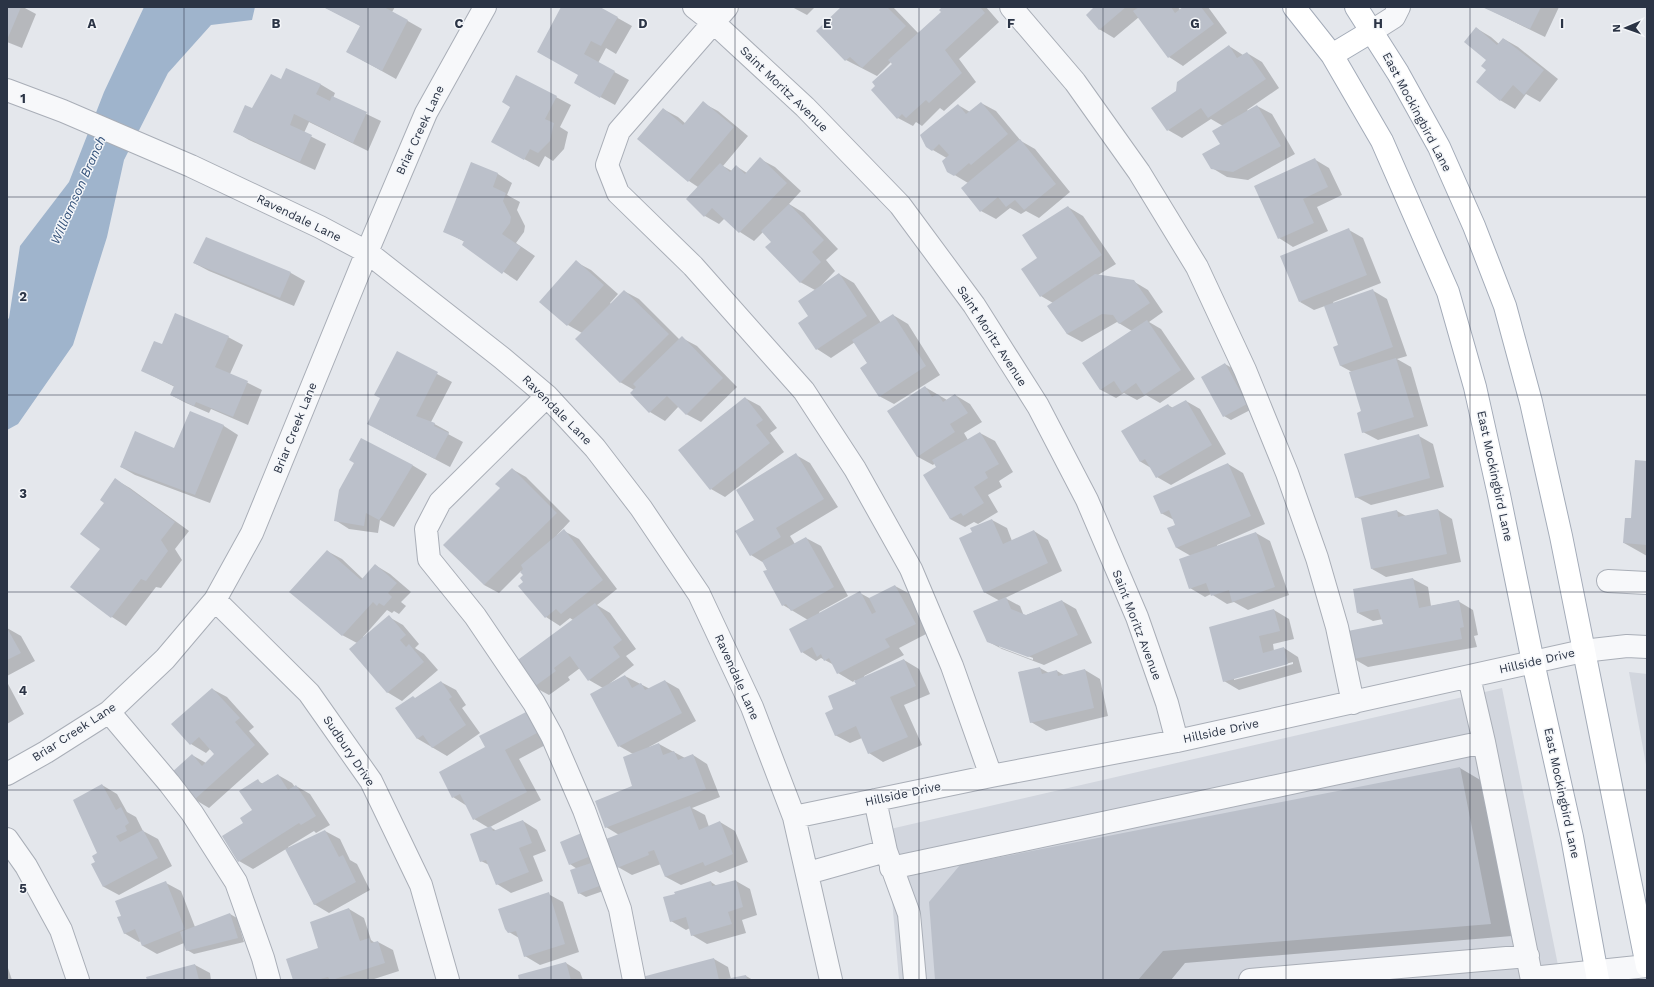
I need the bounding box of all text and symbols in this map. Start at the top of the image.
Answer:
north arrow [1606,8,1646,48]
text: A [88,16,97,31]
text: B [272,16,281,31]
text: C [455,16,464,31]
text: D [638,16,648,31]
text: E [823,16,831,31]
text: F [1007,16,1015,31]
text: G [1190,16,1200,31]
text: H [1373,16,1383,31]
text: I [1560,16,1564,31]
text: N [1610,24,1623,33]
street label: Saint Moritz Avenue [737,43,831,135]
street label: East Mockingbird Lane [1380,50,1454,174]
street label: Briar Creek Lane [393,83,447,177]
text: 1 [20,91,26,106]
water label: Williamson Branch [47,133,109,247]
street label: Ravendale Lane [254,191,344,245]
street label: Saint Moritz Avenue [954,283,1030,389]
text: 2 [19,289,27,304]
street label: Ravendale Lane [519,372,595,448]
street label: Briar Creek Lane [270,380,320,476]
street label: East Mockingbird Lane [1474,409,1516,543]
text: 3 [19,486,27,501]
street label: Saint Moritz Avenue [1110,568,1165,682]
street label: Ravendale Lane [712,632,762,722]
street label: Hillside Drive [1498,645,1576,677]
text: 4 [19,683,28,698]
street label: Briar Creek Lane [29,700,119,764]
street label: Sudbury Drive [320,713,378,789]
street label: Hillside Drive [1182,716,1260,746]
street label: East Mockingbird Lane [1541,726,1583,860]
street label: Hillside Drive [864,779,942,809]
text: 5 [19,881,27,896]

